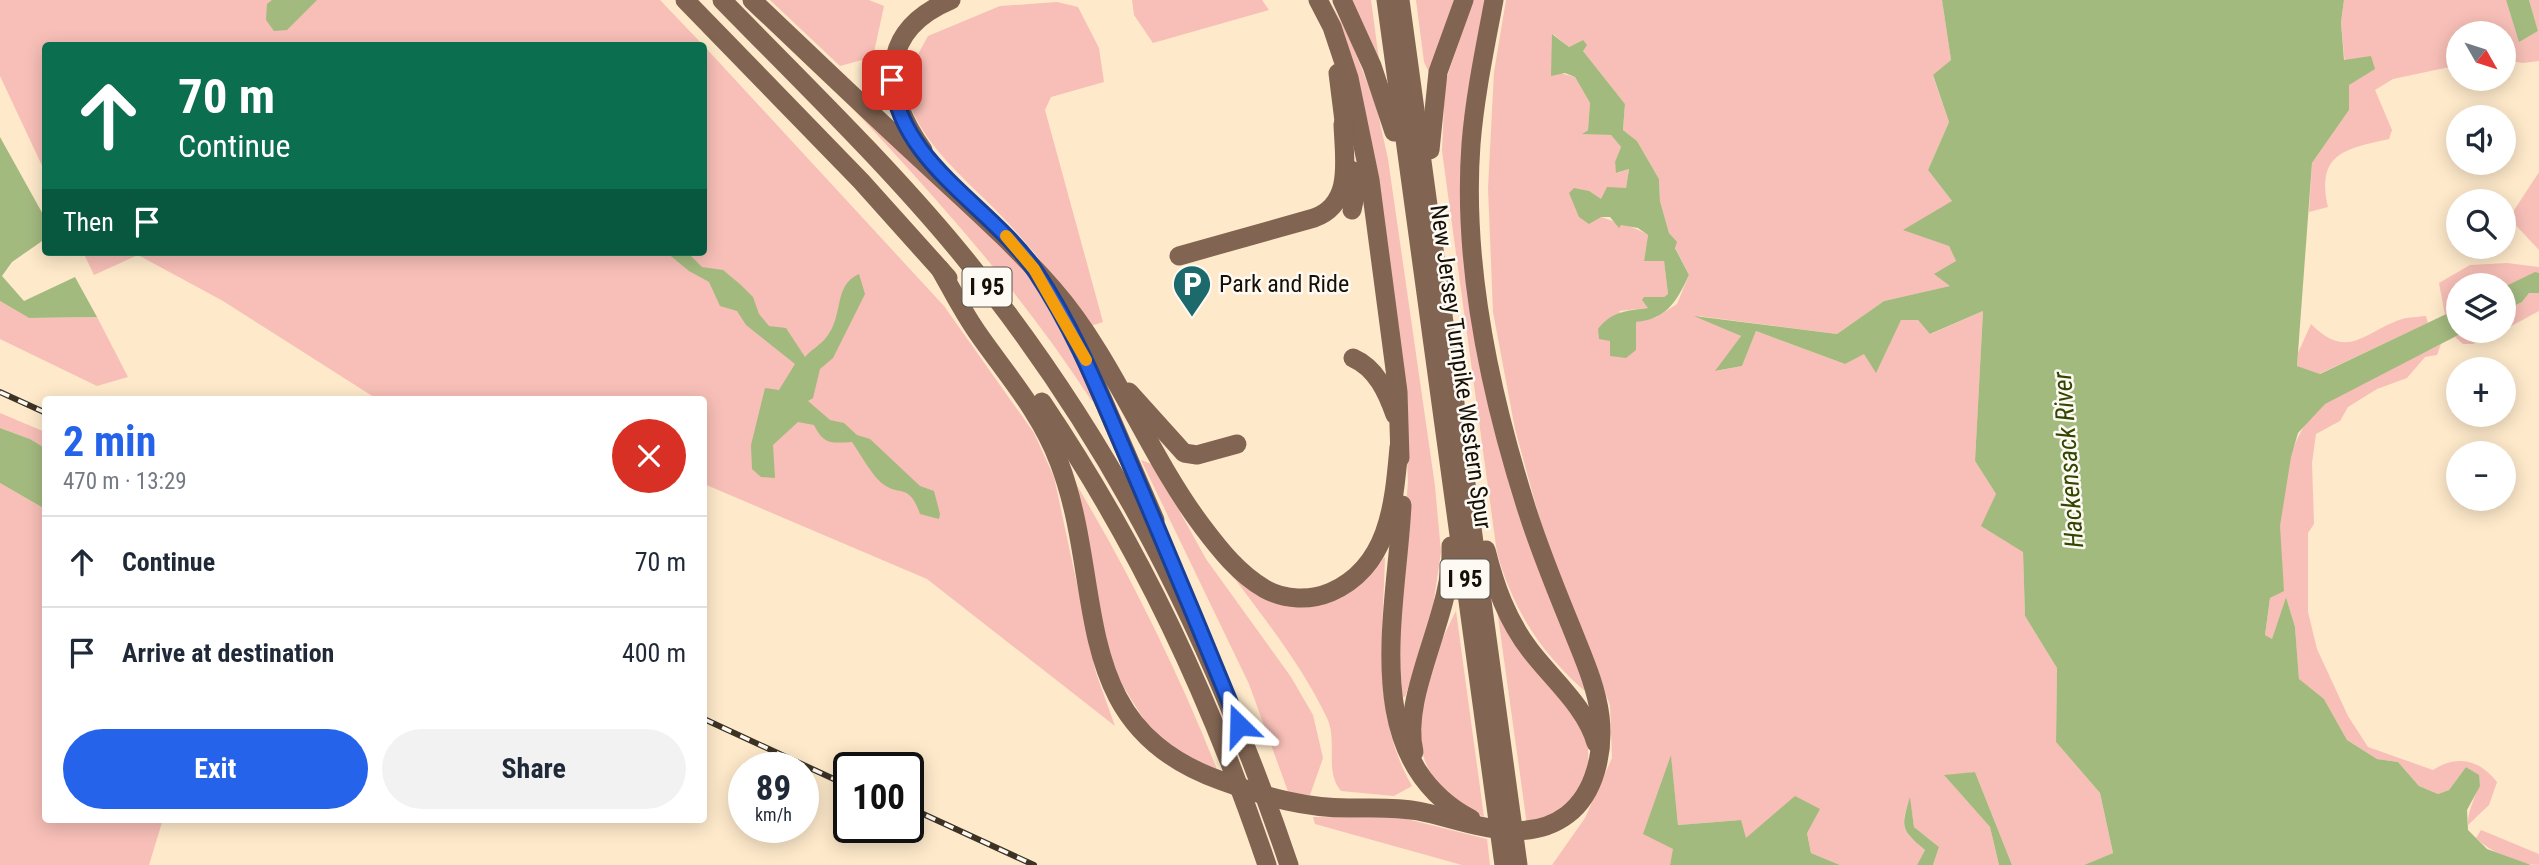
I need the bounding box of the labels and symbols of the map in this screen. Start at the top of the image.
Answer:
north arrow [2446,21,2516,91]
pin [862,50,922,110]
street label: New Jersey Turnpike Western Spur [1424,203,1498,531]
parking icon: Park and Ride [1171,263,1213,318]
road number: I 95 [962,268,1012,306]
place label: Park and Ride [1219,270,1349,298]
water label: Hackensack River [2047,370,2089,549]
road number: I 95 [1440,559,1490,598]
position arrow [1202,688,1276,762]
speed limit sign: 100 [833,752,924,843]

